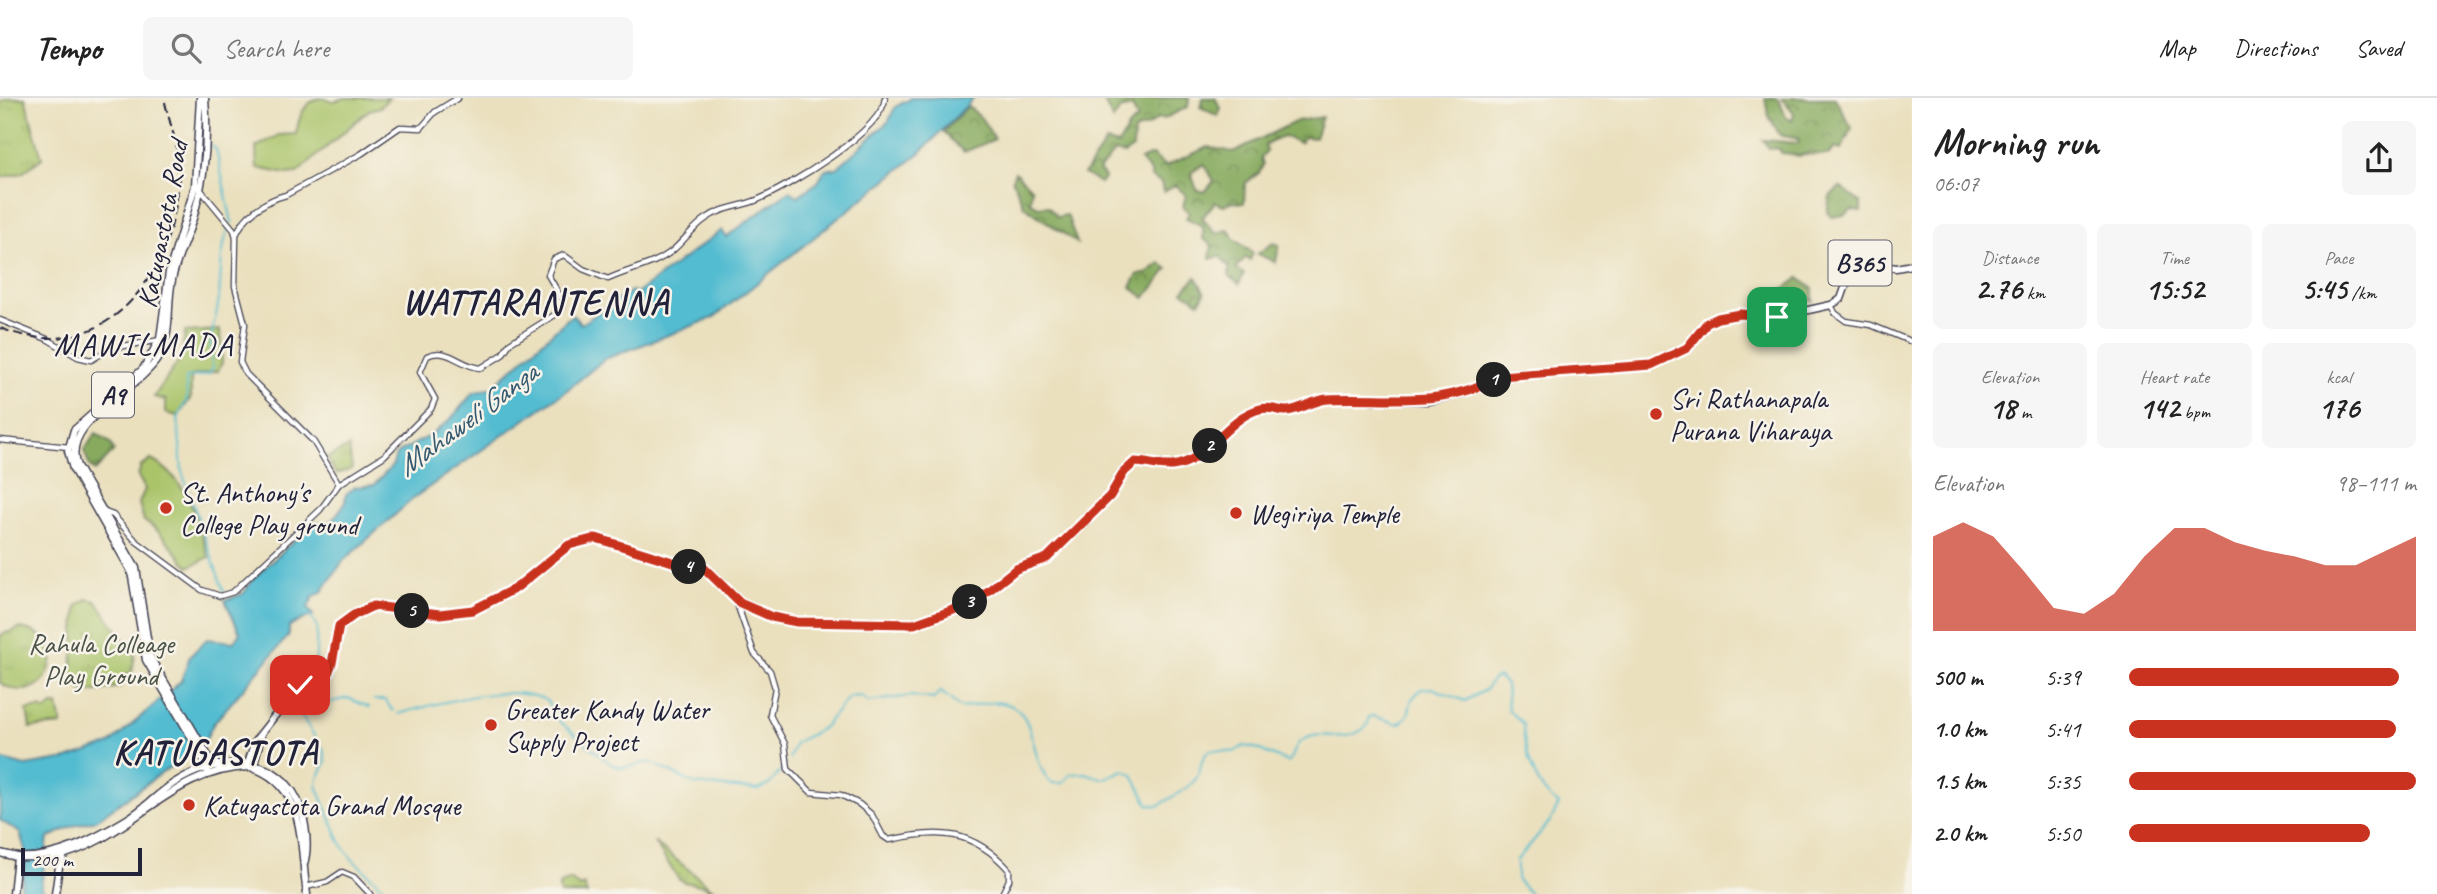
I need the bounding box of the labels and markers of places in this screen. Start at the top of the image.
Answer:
pin [1747,287,1807,347]
pin: 1 [1476,362,1512,398]
place label: Sri Rathanapala Purana Viharaya [1670,381,1833,448]
marker: Sri Rathanapala Purana Viharaya [1648,406,1664,422]
pin: 2 [1192,428,1228,464]
place label: St. Anthony's College Play ground [180,475,362,542]
place label: Wegiriya Temple [1250,496,1401,531]
marker: St. Anthony's College Play ground [158,500,174,516]
marker: Wegiriya Temple [1228,505,1244,521]
pin: 4 [672,550,706,584]
pin: 3 [953,584,988,620]
pin: 5 [394,594,430,628]
pin [270,655,330,715]
place label: Greater Kandy Water Supply Project [505,692,711,759]
marker: Greater Kandy Water Supply Project [483,717,499,733]
place label: Katugastota Grand Mosque [203,788,462,823]
marker: Katugastota Grand Mosque [181,797,197,813]

